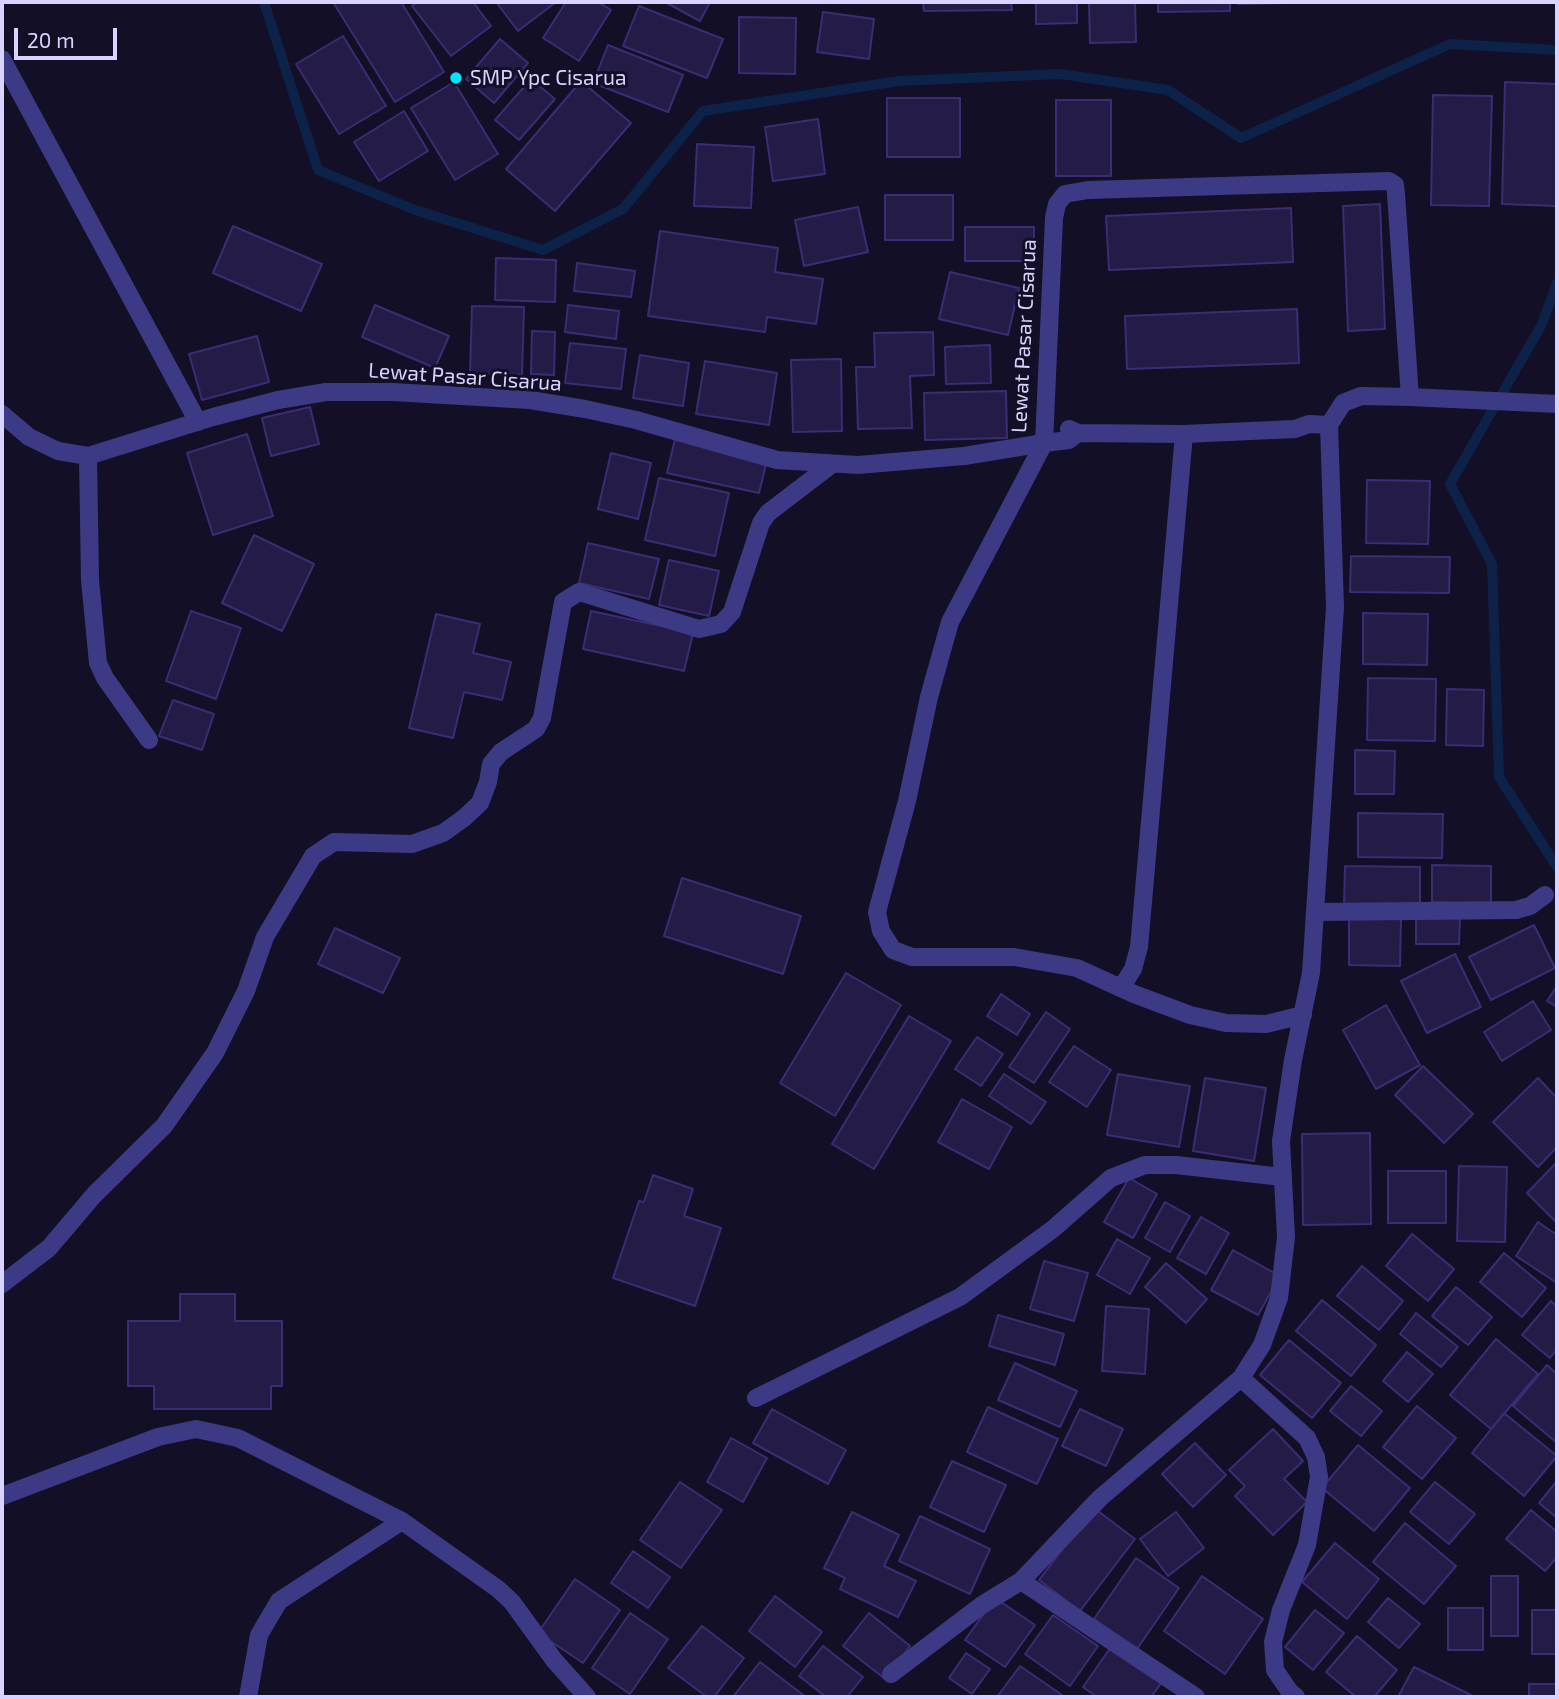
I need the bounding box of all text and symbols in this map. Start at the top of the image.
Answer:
scale bar [18,14,121,58]
text: 20 m [27,27,75,52]
place label: SMP Ypc Cisarua [470,65,626,91]
marker: SMP Ypc Cisarua [448,70,464,86]
street label: Lewat Pasar Cisarua [1006,239,1042,433]
street label: Lewat Pasar Cisarua [367,358,563,396]

